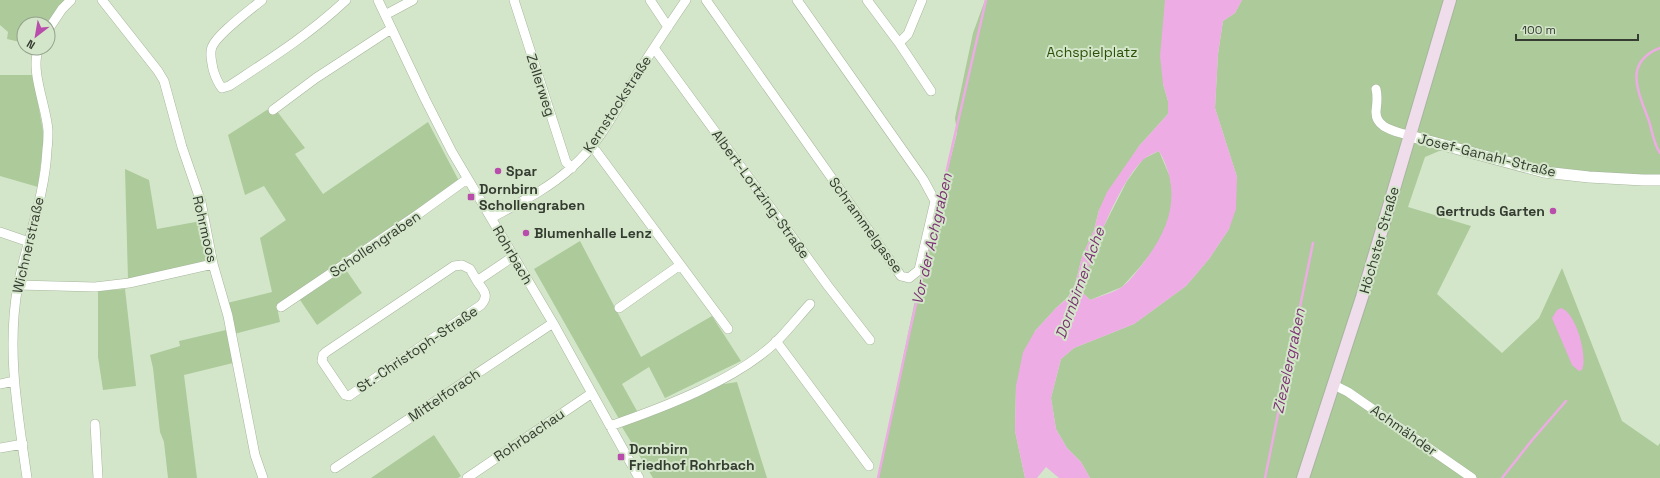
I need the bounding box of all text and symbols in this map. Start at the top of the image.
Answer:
north arrow [16,16,56,56]
scale bar [1516,16,1638,42]
text: 100 m [1522,22,1556,38]
text: N [24,37,38,52]
park label: Achspielplatz [1046,43,1138,61]
street label: Zellerweg [522,51,560,119]
street label: Kernstockstraße [579,52,655,156]
street label: Albert-Lortzing-Straße [708,126,814,262]
street label: Josef-Ganahl-Straße [1416,129,1558,181]
place label: Spar [506,162,538,180]
marker: Spar [493,166,503,176]
water label: Vor der Achgraben [907,171,956,306]
street label: Schrammelgasse [825,173,907,277]
place label: Dornbirn Schollengraben [479,180,585,214]
street label: Höchster Straße [1355,184,1403,296]
marker: Dornbirn Schollengraben [466,192,476,202]
street label: Rohrmoos [189,194,221,264]
street label: Wichnerstraße [8,195,48,295]
place label: Gertruds Garten [1436,202,1545,220]
marker: Gertruds Garten [1548,206,1558,216]
street label: Schollengraben [326,207,424,281]
street label: Rohrbach [489,222,537,288]
place label: Blumenhalle Lenz [534,224,652,242]
water label: Dornbirner Ache [1051,224,1109,341]
marker: Blumenhalle Lenz [521,228,531,238]
street label: St.-Christoph-Straße [353,302,481,396]
water label: Ziezelergraben [1268,306,1309,415]
street label: Mittelforach [405,364,483,426]
street label: Achmähder [1367,401,1441,459]
street label: Rohrbachau [490,405,568,465]
place label: Dornbirn Friedhof Rohrbach [629,440,755,474]
marker: Dornbirn Friedhof Rohrbach [616,452,626,462]

